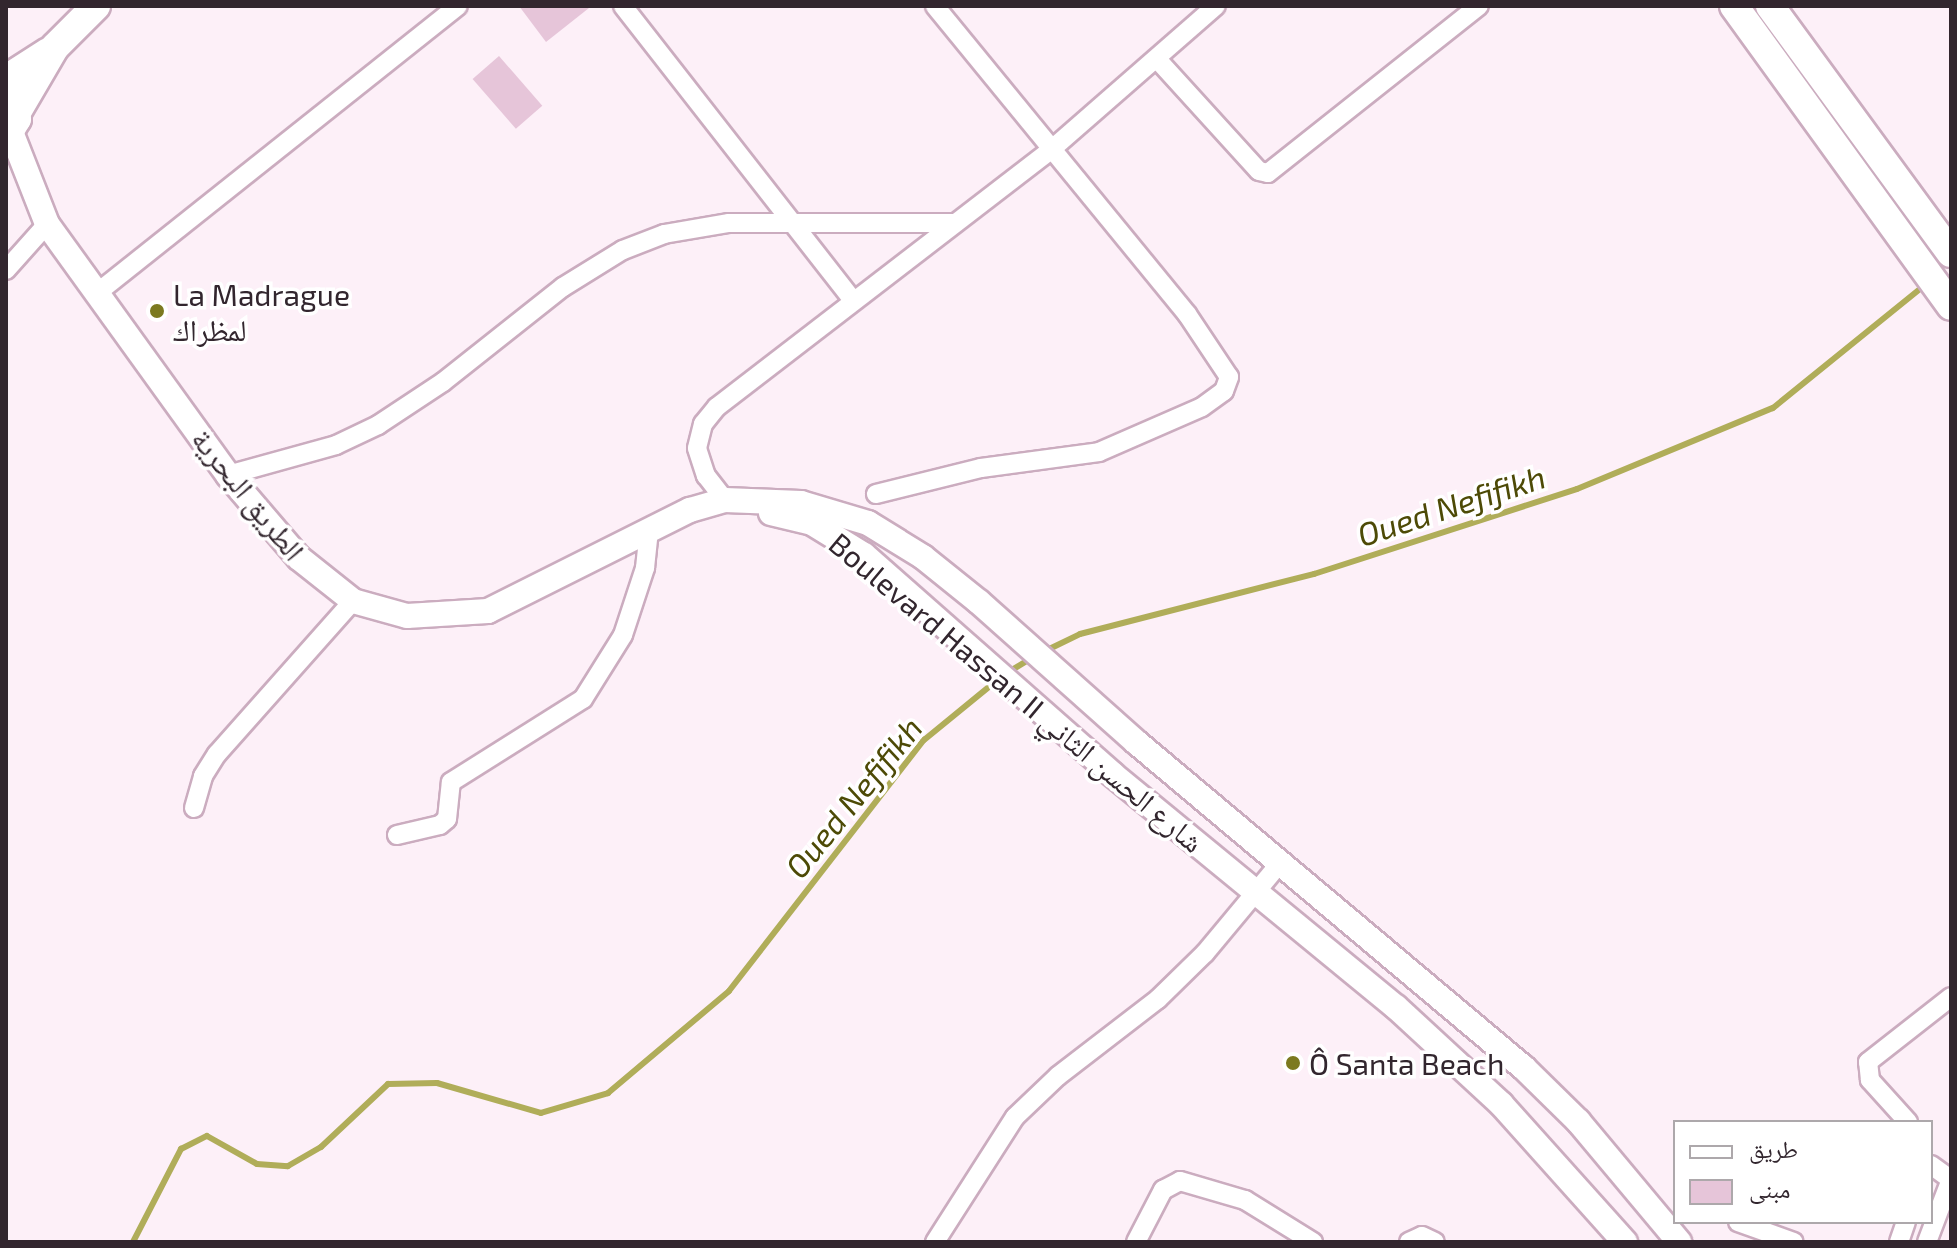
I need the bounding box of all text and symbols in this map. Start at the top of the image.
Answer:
place label: La Madrague لمظراك [173,276,350,346]
marker: La Madrague لمظراك [148,302,166,320]
street label: الطريق البحرية [185,421,313,567]
water label: Oued Nefifikh [1352,457,1550,553]
street label: Boulevard Hassan II شارع الحسن الثاني [823,525,1211,859]
water label: Oued Nefifikh [777,709,929,885]
place label: Ô Santa Beach [1309,1045,1504,1081]
marker: Ô Santa Beach [1284,1054,1302,1072]
legend [1673,1120,1933,1224]
text: طريق [1749,1134,1798,1163]
text: مبنى [1749,1174,1790,1203]

